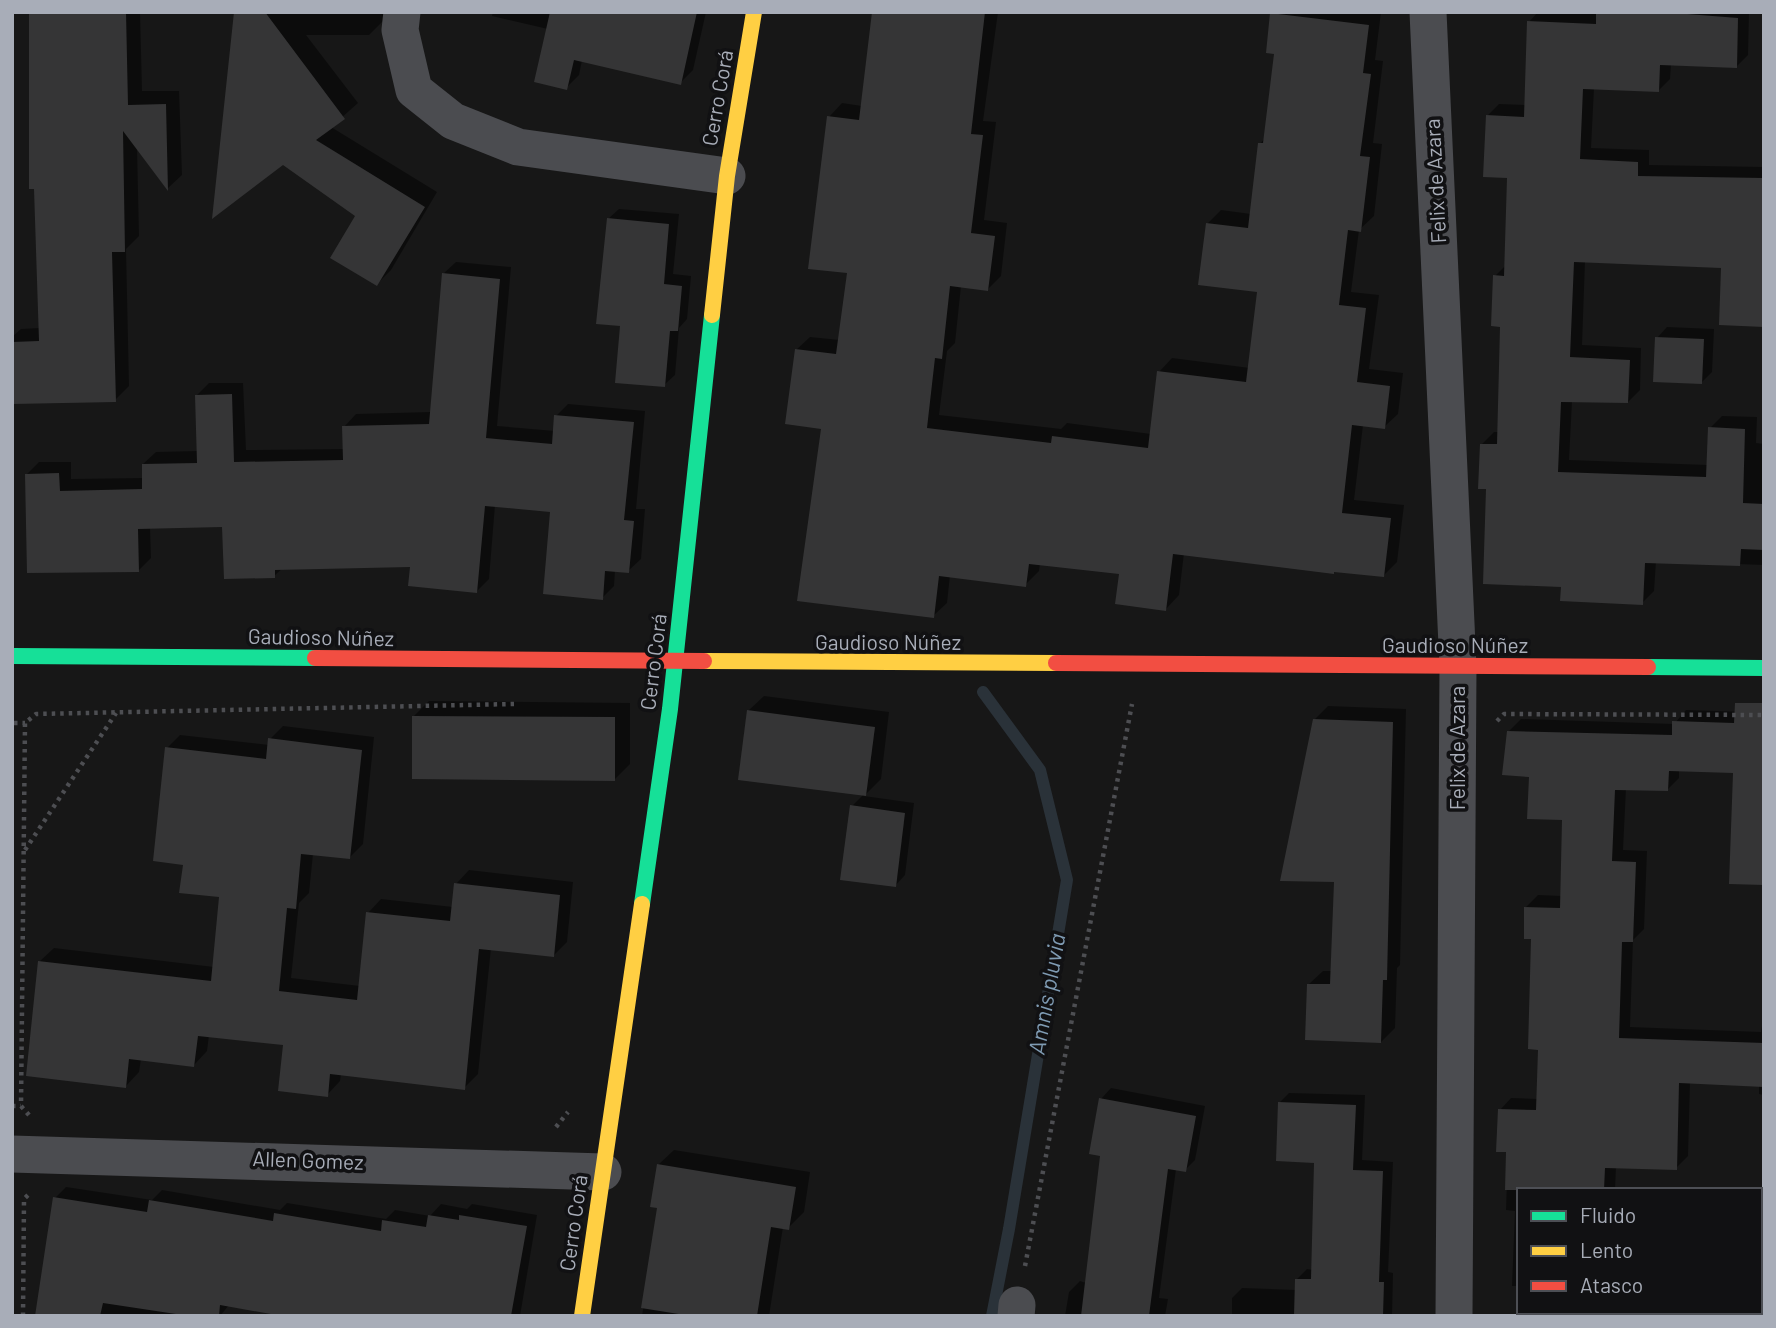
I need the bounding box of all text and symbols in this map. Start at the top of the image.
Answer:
street label: Cerro Corá [696,48,737,148]
street label: Felix de Azara [1419,118,1450,244]
street label: Cerro Corá [634,612,671,712]
street label: Gaudioso Núñez [248,623,394,650]
street label: Gaudioso Núñez [815,629,961,654]
street label: Gaudioso Núñez [1382,632,1528,657]
street label: Felix de Azara [1444,686,1469,810]
water label: Amnis pluvia [1022,931,1070,1057]
street label: Allen Gomez [252,1145,364,1174]
street label: Cerro Corá [553,1173,592,1273]
legend [1517,1188,1762,1314]
text: Fluido [1580,1202,1636,1227]
text: Lento [1580,1237,1633,1262]
text: Atasco [1580,1272,1643,1297]

